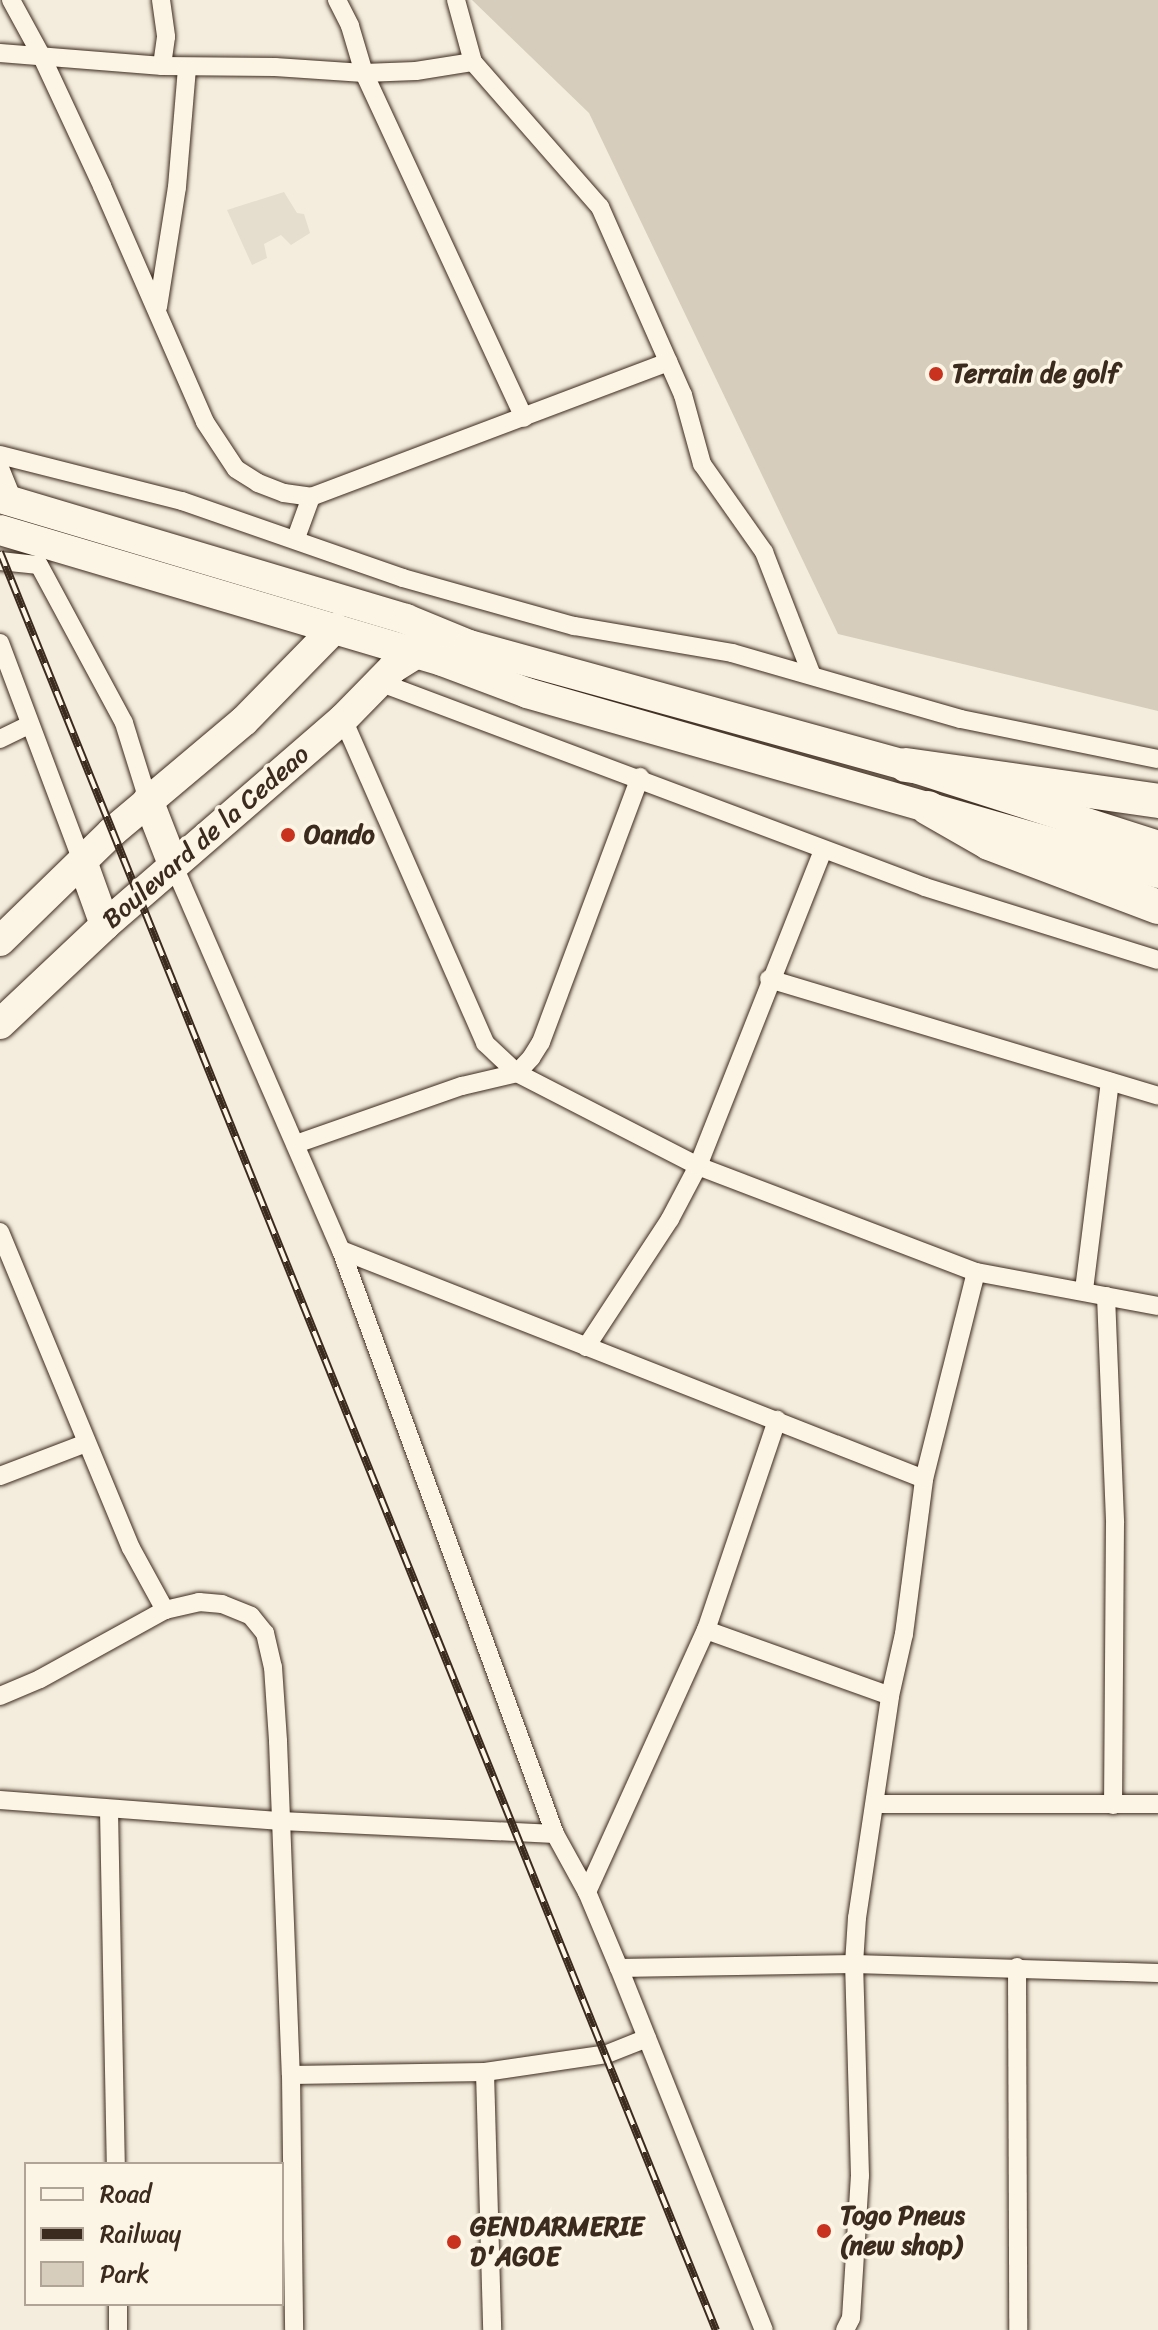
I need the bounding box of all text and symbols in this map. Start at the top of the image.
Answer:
place label: Terrain de golf [952,358,1119,390]
marker: Terrain de golf [927,365,945,383]
street label: Boulevard de la Cedeao [96,739,316,935]
place label: Oando [304,819,375,851]
marker: Oando [279,826,297,844]
legend [24,2162,284,2306]
text: Road [100,2173,151,2215]
place label: Togo Pneus (new shop) [840,2200,967,2262]
place label: GENDARMERIE D'AGOE [470,2211,644,2272]
text: Railway [100,2213,181,2255]
marker: Togo Pneus (new shop) [815,2222,833,2240]
marker: GENDARMERIE D'AGOE [445,2233,463,2251]
text: Park [100,2253,149,2295]

